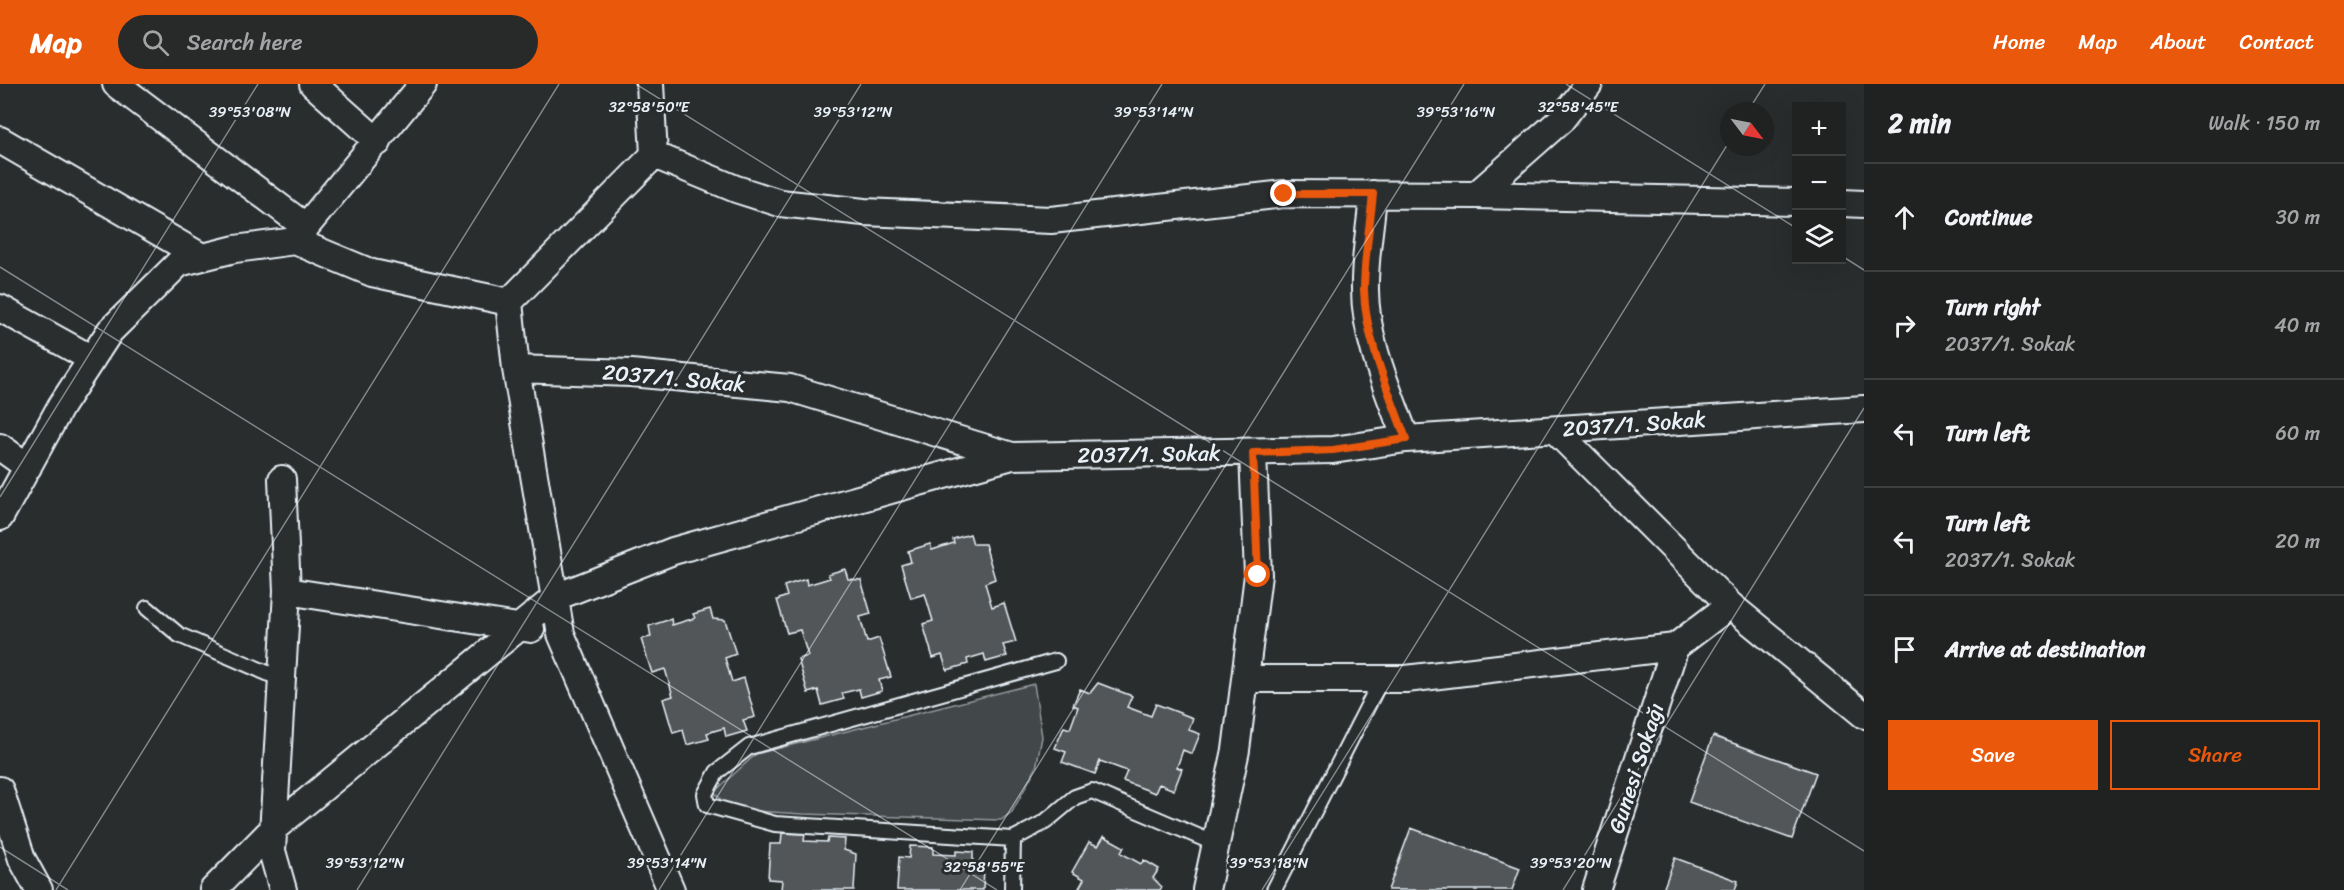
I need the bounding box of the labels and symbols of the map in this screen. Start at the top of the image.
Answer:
text: 32°58'50"E [609,94,691,120]
text: 32°58'45"E [1538,94,1620,120]
text: 39°53'08"N [209,99,292,125]
text: 39°53'12"N [814,99,893,125]
text: 39°53'14"N [1114,99,1194,125]
text: 39°53'16"N [1417,99,1496,125]
north arrow [1720,102,1774,156]
route end [1270,180,1296,206]
street label: 2037/1. Sokak [601,352,747,404]
street label: 2037/1. Sokak [1561,400,1707,448]
street label: 2037/1. Sokak [1077,433,1221,475]
route start [1244,561,1270,587]
street label: Gunesi Sokağı [1597,698,1675,838]
text: 39°53'12"N [326,850,405,876]
text: 39°53'14"N [627,850,707,876]
text: 39°53'18"N [1230,850,1309,876]
text: 39°53'20"N [1530,850,1612,876]
text: 32°58'55"E [944,854,1026,880]

